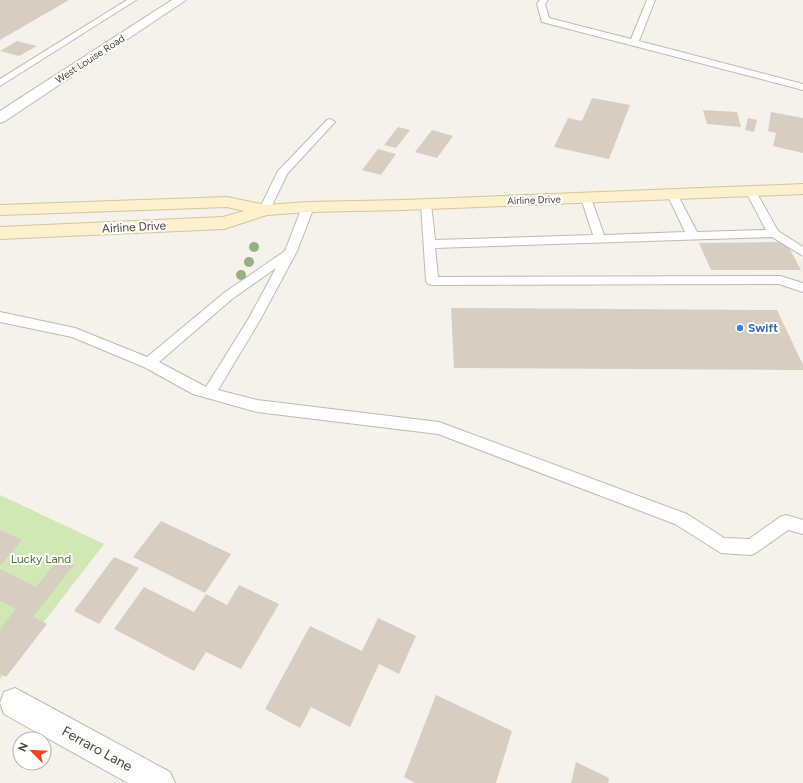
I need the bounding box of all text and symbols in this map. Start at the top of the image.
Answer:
street label: West Louise Road [53,32,127,86]
street label: Airline Drive [507,193,562,207]
street label: Airline Drive [101,218,167,236]
place label: Swift [748,321,778,335]
marker: Swift [735,323,745,333]
park label: Lucky Land [11,552,71,566]
street label: Ferraro Lane [59,723,136,775]
north arrow [12,731,52,771]
text: N [16,741,31,754]

